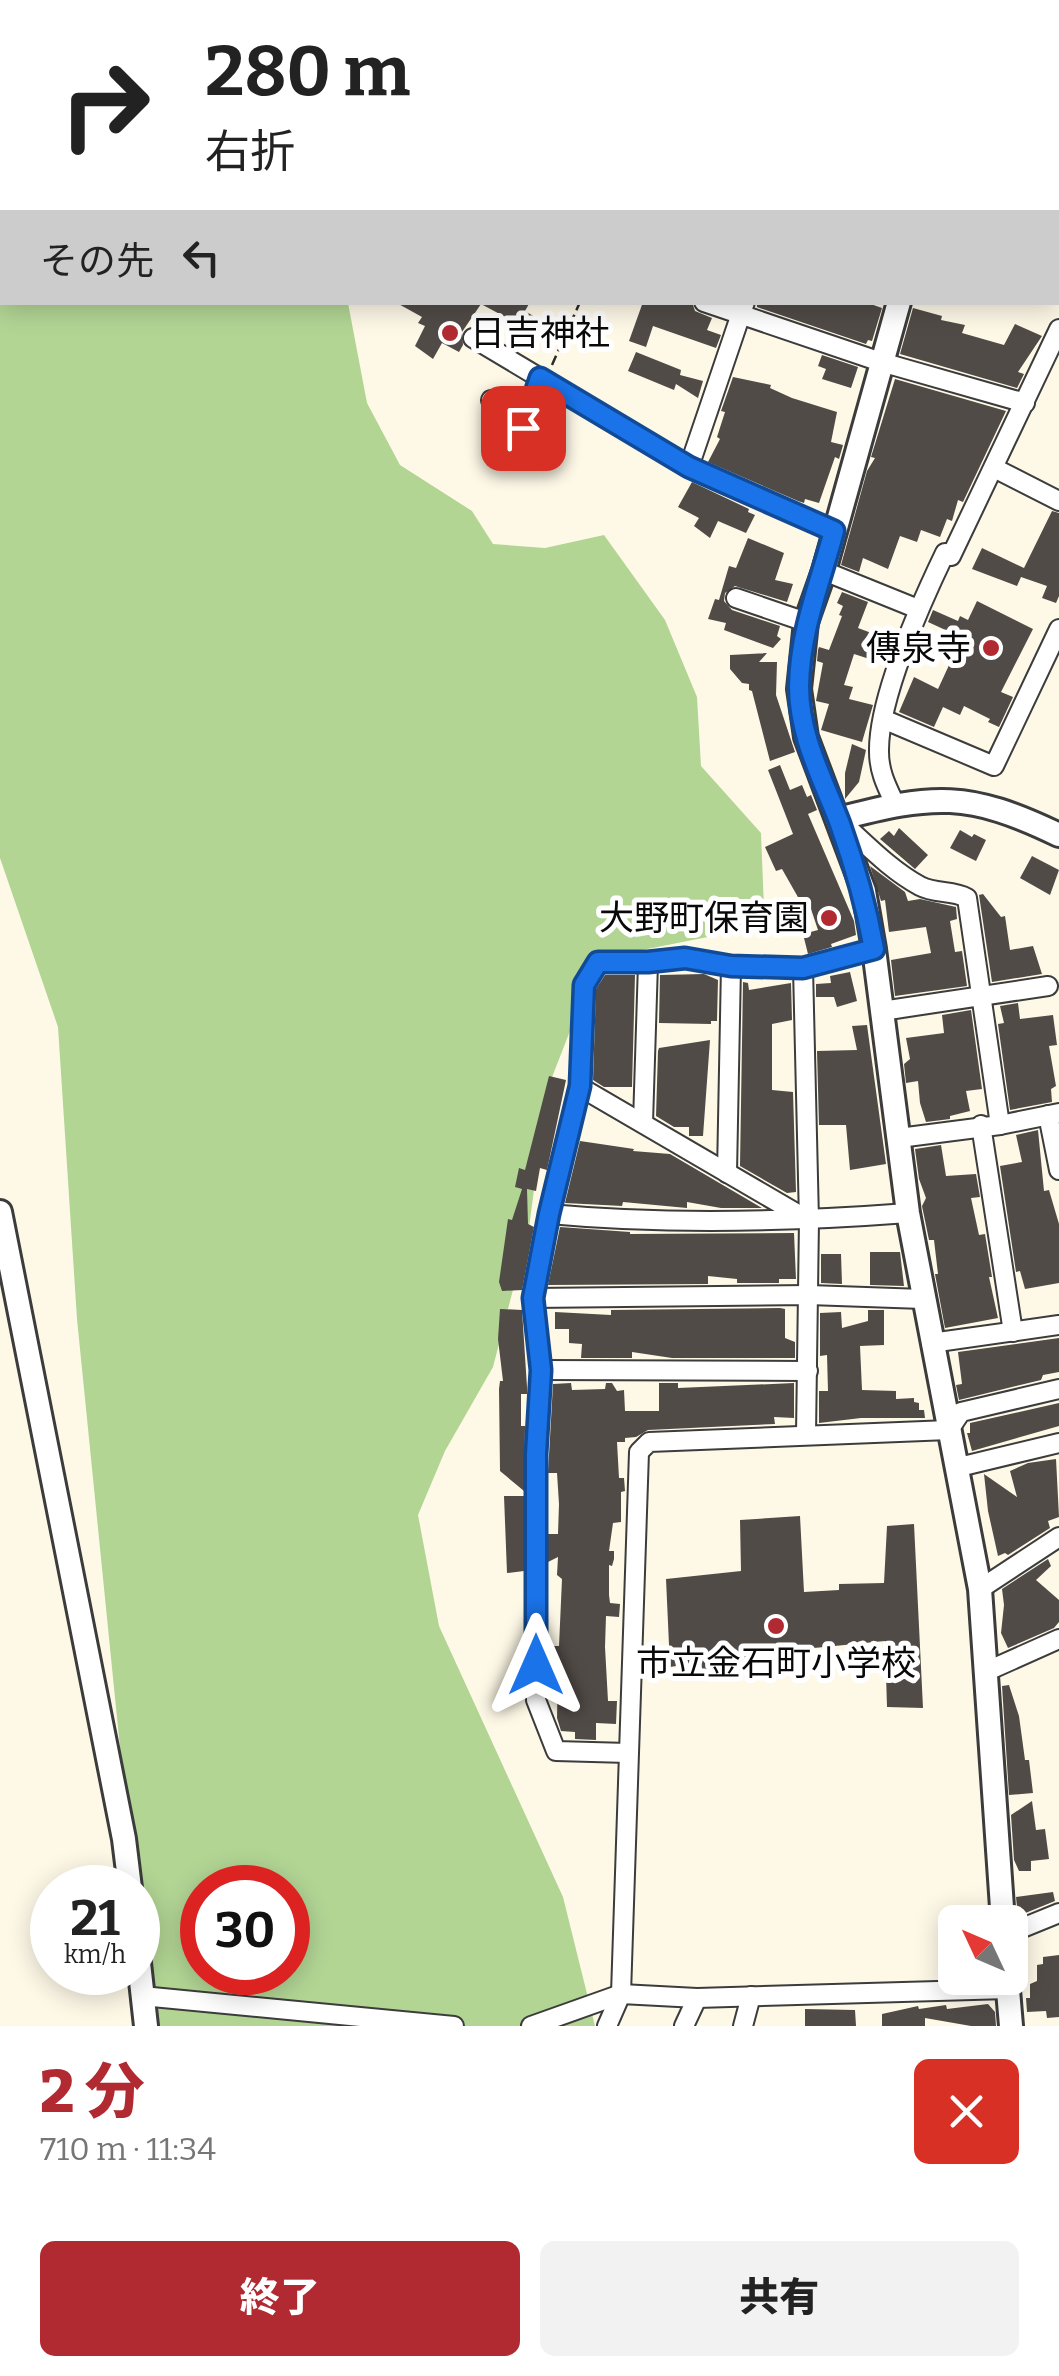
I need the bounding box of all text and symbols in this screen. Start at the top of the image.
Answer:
text: 280 m [205,30,410,114]
icon: right [40,40,170,170]
text: 右折 [205,125,295,179]
icon: left [174,230,229,285]
text: その先 [40,238,154,284]
place label: 日吉神社 [470,312,610,354]
marker: 日吉神社 [439,322,461,344]
pin [481,386,566,471]
icon: arrive [496,401,551,456]
place label: 傳泉寺 [866,627,971,669]
marker: 傳泉寺 [980,637,1002,659]
place label: 大野町保育園 [599,897,809,939]
marker: 大野町保育園 [818,907,840,929]
position arrow [484,1613,588,1717]
marker: 市立金石町小学校 [765,1615,787,1637]
place label: 市立金石町小学校 [636,1642,916,1684]
speed limit sign: 30 [180,1865,310,1995]
text: 21 [70,1888,120,1948]
north arrow [938,1905,1028,1995]
map controls [938,1905,1028,1995]
text: km/h [64,1940,126,1970]
text: 2 分 [40,2056,145,2128]
button: close [914,2059,1019,2164]
text: 710 m · 11:34 [40,2130,216,2168]
button: 終了 [40,2241,520,2356]
button: 共有 [540,2241,1019,2356]

